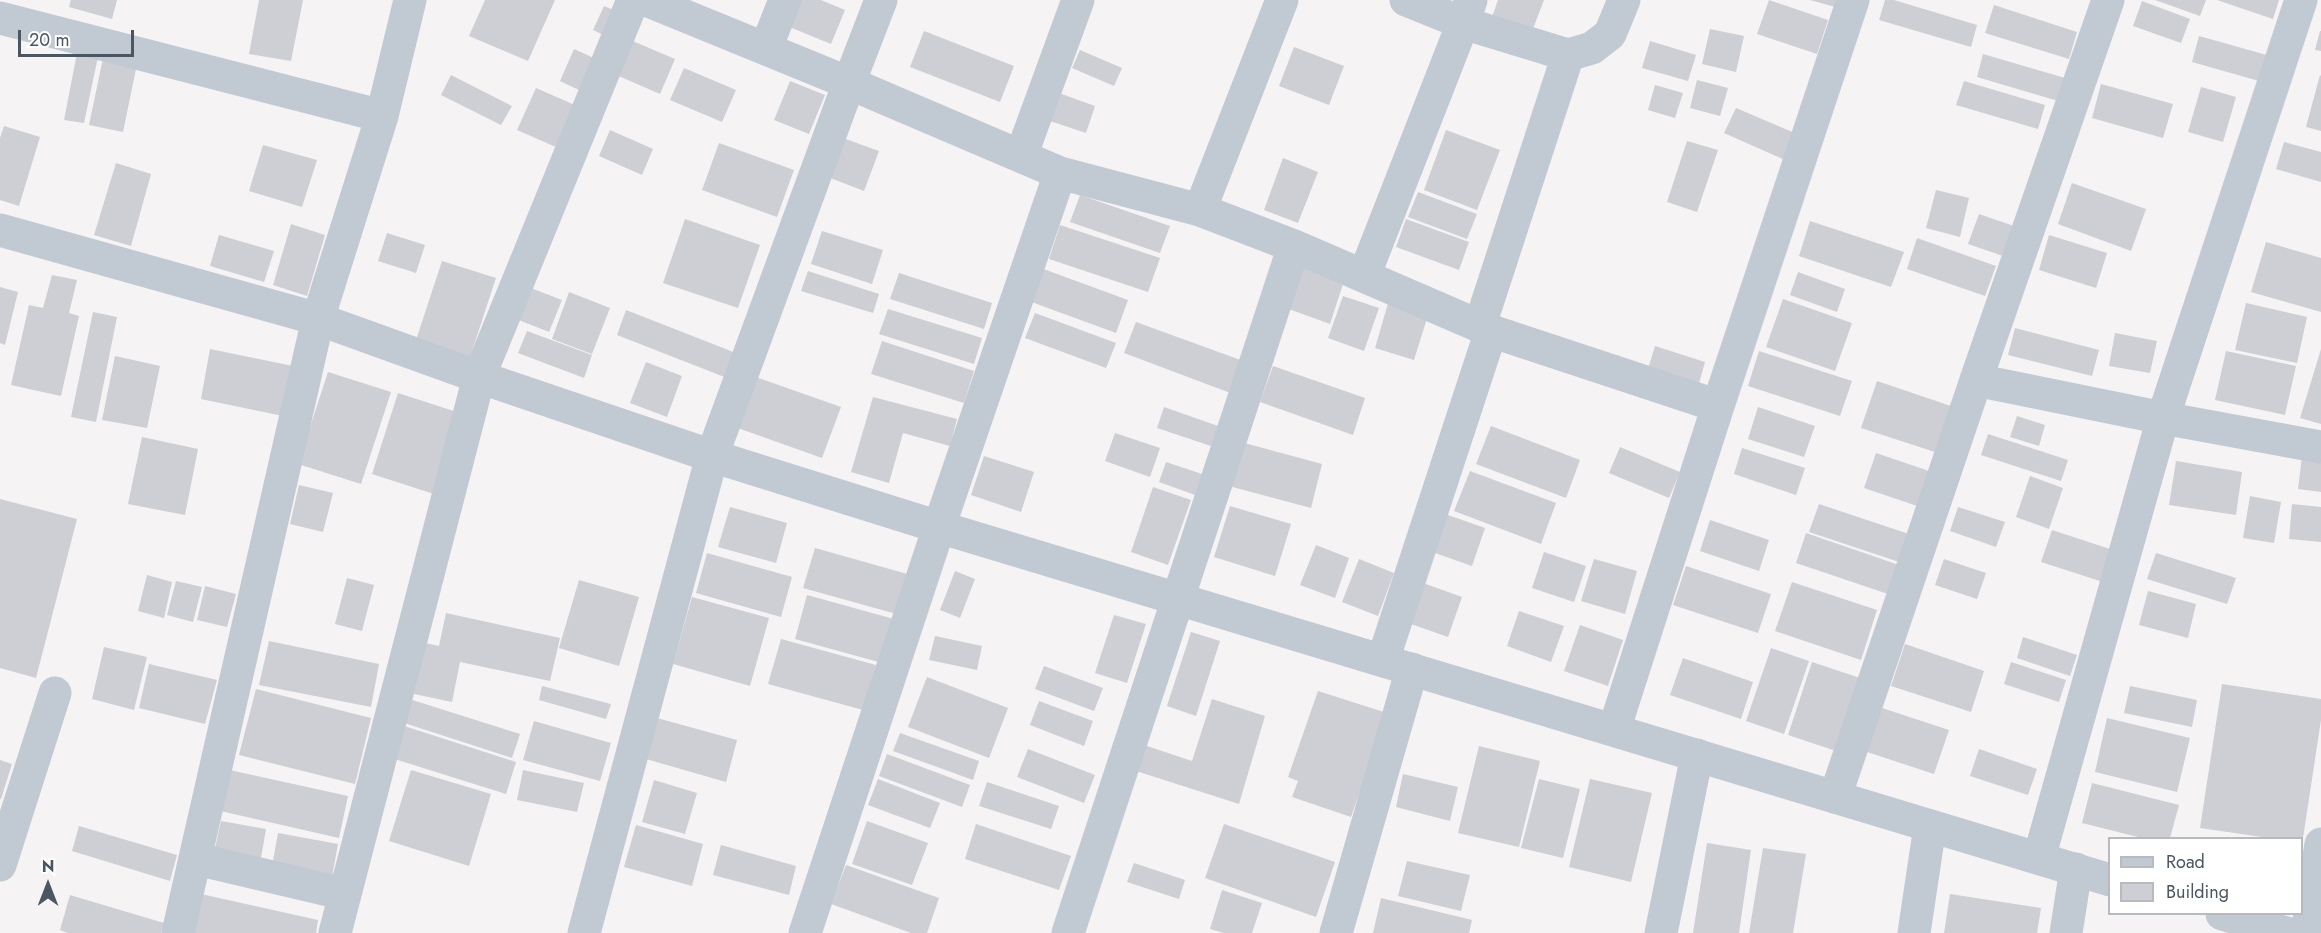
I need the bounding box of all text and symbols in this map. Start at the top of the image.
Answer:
scale bar [21,18,136,56]
text: 20 m [29,27,69,53]
legend [2108,837,2303,915]
text: Road [2166,849,2205,875]
north arrow [18,855,78,915]
text: N [42,855,54,878]
text: Building [2166,879,2229,905]

